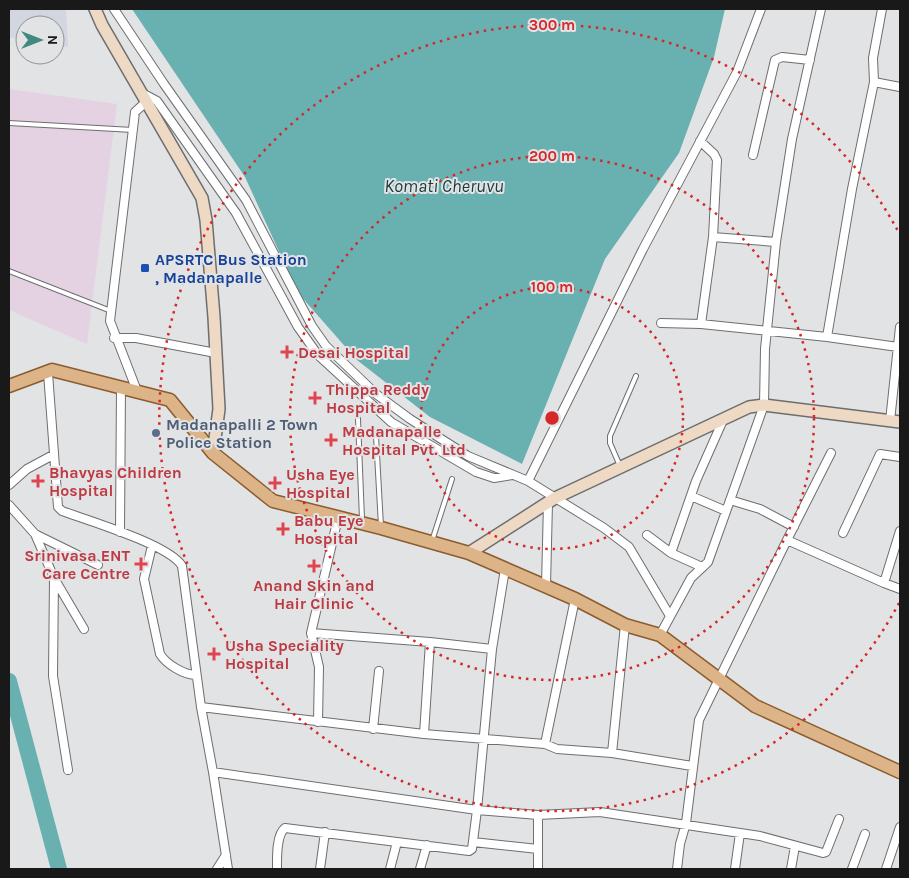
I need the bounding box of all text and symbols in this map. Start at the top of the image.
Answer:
north arrow [15,15,65,65]
text: 300 m [529,16,575,34]
text: N [44,35,61,45]
text: 200 m [529,147,575,165]
water label: Komati Cheruvu [384,175,504,197]
place label: APSRTC Bus Station , Madanapalle [155,250,307,287]
marker: APSRTC Bus Station , Madanapalle [139,262,151,274]
text: 100 m [531,278,573,296]
place label: Desai Hospital [298,343,409,362]
marker: Desai Hospital [280,345,294,359]
place label: Thippa Reddy Hospital [326,380,429,417]
marker: Thippa Reddy Hospital [308,391,322,405]
centre of rings [543,409,561,427]
place label: Madanapalli 2 Town Police Station [166,415,318,452]
place label: Madanapalle Hospital Pvt. Ltd [342,422,466,459]
marker: Madanapalli 2 Town Police Station [150,427,162,439]
marker: Madanapalle Hospital Pvt. Ltd [324,433,338,447]
place label: Bhavyas Children Hospital [49,463,182,500]
place label: Usha Eye Hospital [286,465,355,502]
marker: Bhavyas Children Hospital [31,474,45,488]
marker: Usha Eye Hospital [268,476,282,490]
place label: Babu Eye Hospital [294,511,364,548]
marker: Babu Eye Hospital [276,522,290,536]
place label: Srinivasa ENT Care Centre [24,546,130,583]
marker: Srinivasa ENT Care Centre [134,557,148,571]
marker: Anand Skin and Hair Clinic [307,559,321,573]
place label: Anand Skin and Hair Clinic [253,576,375,613]
place label: Usha Speciality Hospital [225,636,344,673]
marker: Usha Speciality Hospital [207,647,221,661]

